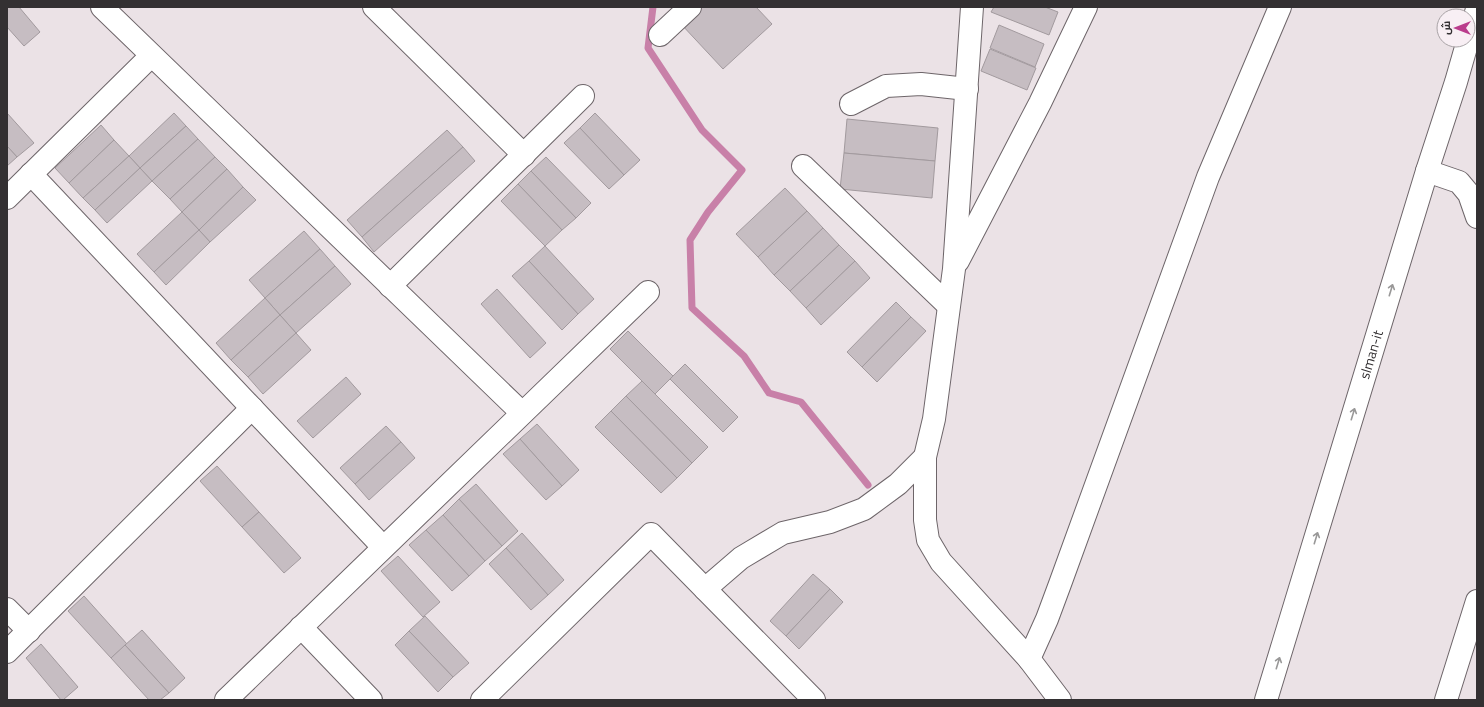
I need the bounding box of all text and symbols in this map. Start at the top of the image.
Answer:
north arrow [1436,8,1476,48]
text: ش [1438,21,1454,35]
one-way arrow [1388,283,1395,296]
street label: slman-it [1353,327,1388,382]
one-way arrow [1350,408,1357,421]
one-way arrow [1313,532,1320,545]
one-way arrow [1275,656,1282,669]

